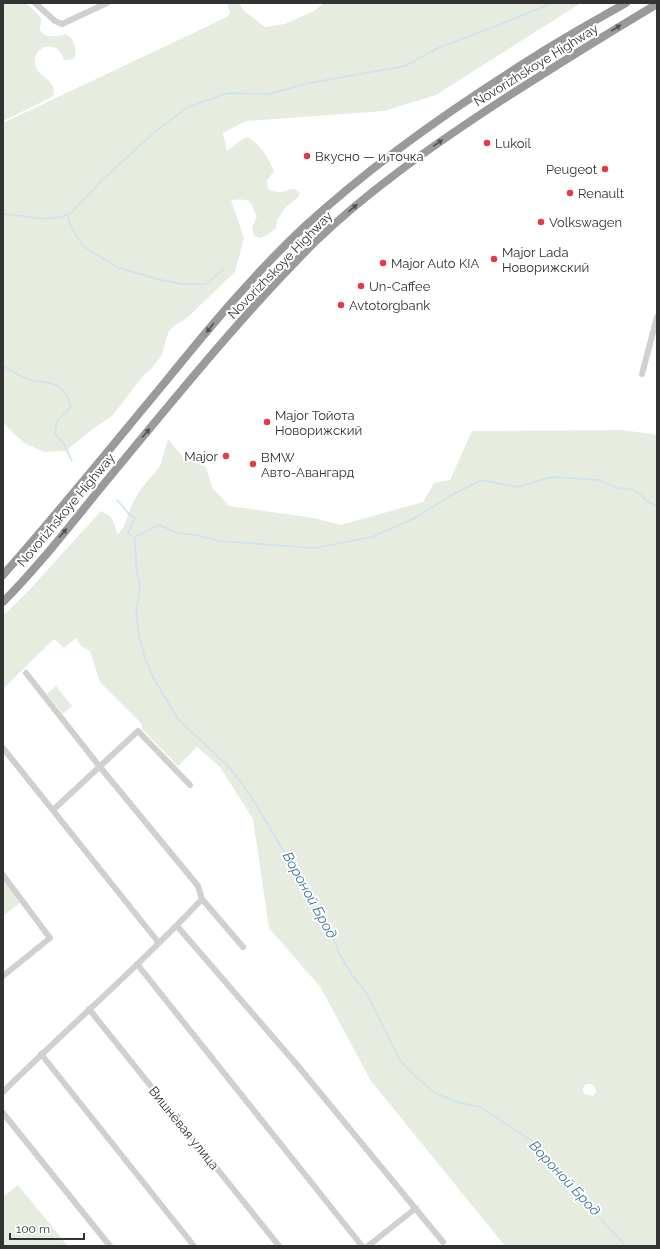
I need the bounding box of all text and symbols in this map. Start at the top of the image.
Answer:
street label: Novorizhskoye Highway [471,21,601,109]
one-way arrow [611,24,622,32]
place label: Lukoil [495,136,531,151]
marker: Lukoil [482,138,492,148]
one-way arrow [432,139,443,147]
place label: Вкусно — и точка [315,149,424,164]
marker: Вкусно — и точка [302,151,312,161]
place label: Peugeot [546,162,598,177]
marker: Peugeot [600,164,610,174]
place label: Renault [578,186,625,201]
marker: Renault [565,188,575,198]
one-way arrow [349,204,358,213]
street label: Novorizhskoye Highway [225,208,335,322]
place label: Volkswagen [549,215,622,230]
marker: Volkswagen [536,217,546,227]
place label: Major Lada Новорижский [502,245,589,275]
marker: Major Lada Новорижский [489,254,499,264]
place label: Major Auto KIA [391,256,479,271]
marker: Major Auto KIA [378,258,388,268]
place label: Un-Caffee [369,279,431,294]
marker: Un-Caffee [356,281,366,291]
place label: Avtotorgbank [349,298,430,313]
marker: Avtotorgbank [336,300,346,310]
one-way arrow [205,323,214,333]
place label: Major Тойота Новорижский [275,408,362,438]
marker: Major Тойота Новорижский [262,417,272,427]
one-way arrow [142,428,151,438]
place label: Major [184,449,218,464]
street label: Novorizhskoye Highway [14,450,118,570]
place label: BMW Авто-Авангард [261,450,355,480]
marker: Major [221,451,231,461]
marker: BMW Авто-Авангард [248,459,258,469]
one-way arrow [59,528,68,538]
water label: Вороной Брод [280,849,341,942]
street label: Вишнёвая улица [146,1083,222,1173]
water label: Вороной Брод [526,1137,604,1219]
scale bar [10,1215,84,1241]
text: 100 m [16,1222,50,1236]

